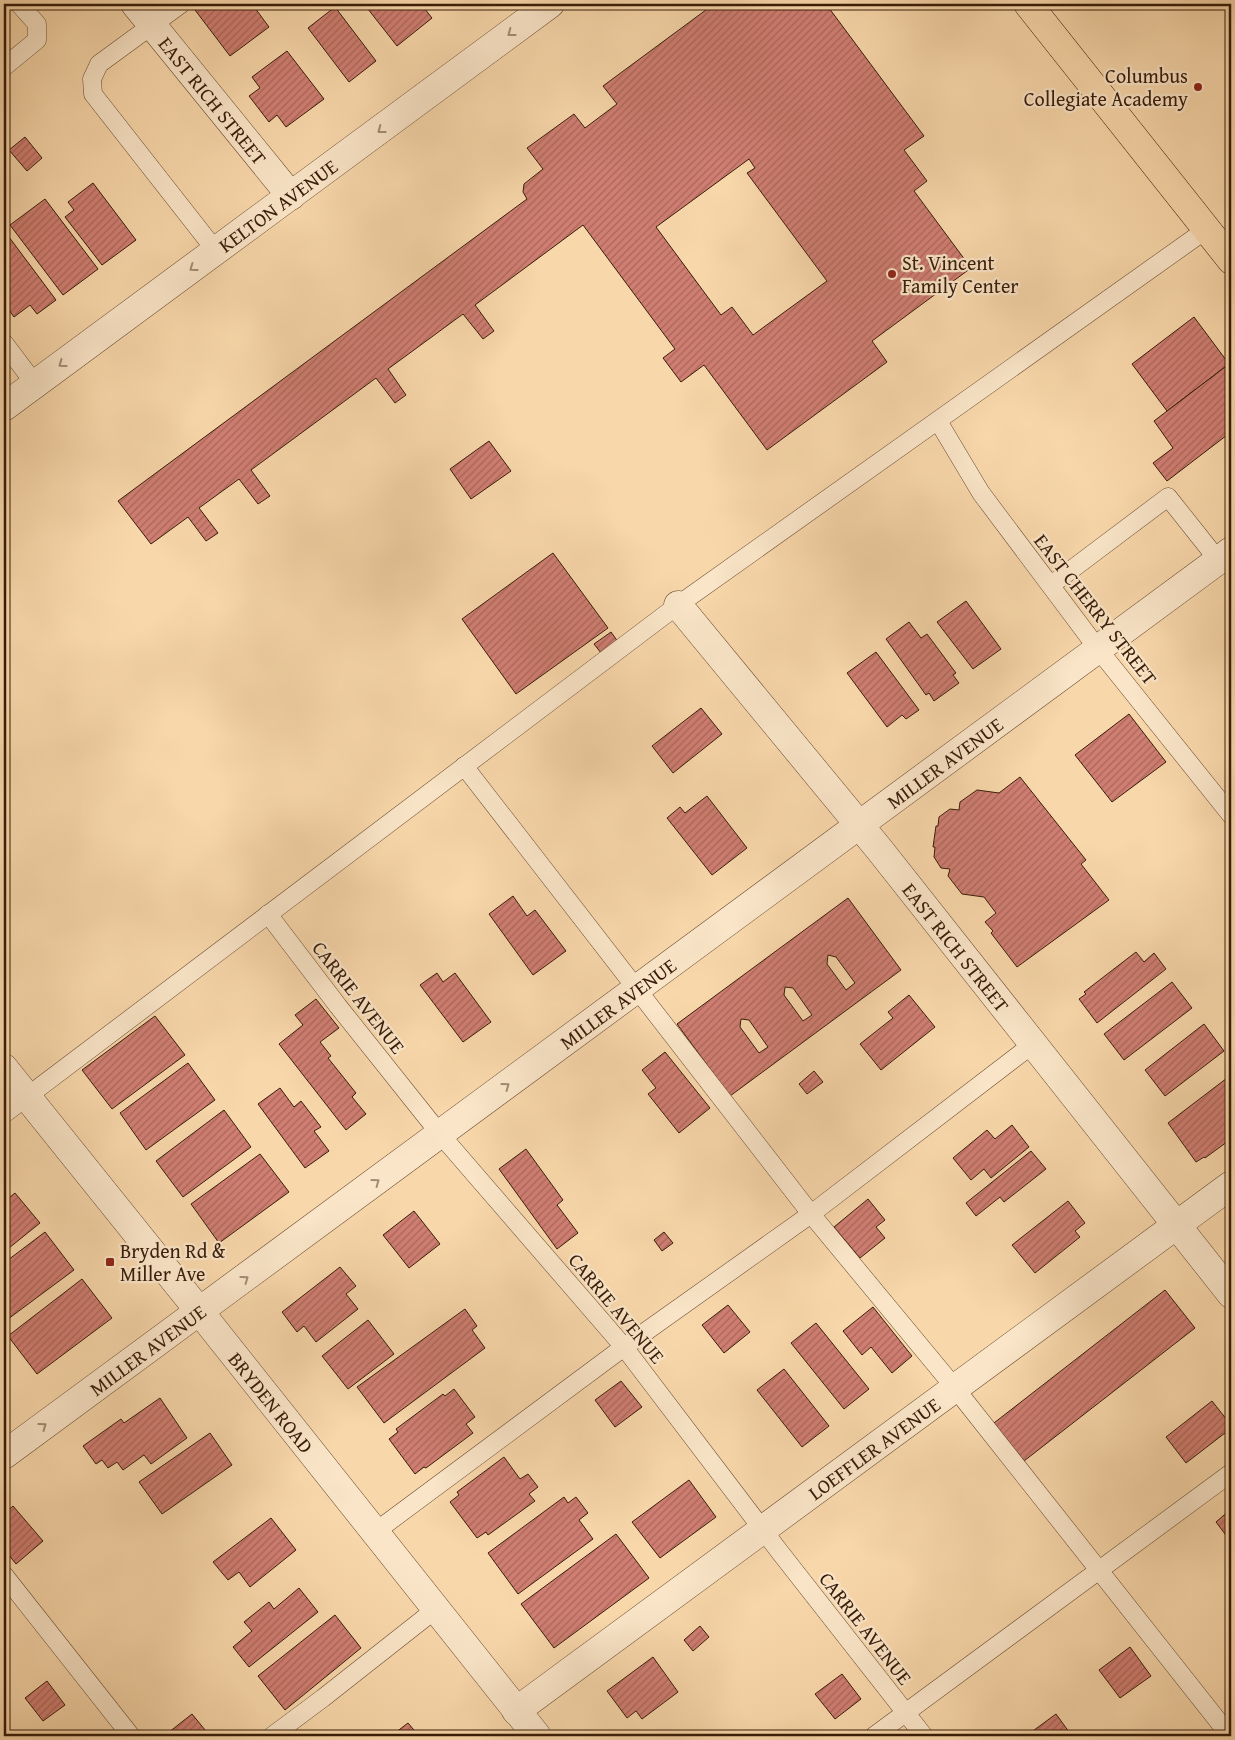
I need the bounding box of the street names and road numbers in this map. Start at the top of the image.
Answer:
street label: EAST RICH STREET [152,30,274,171]
street label: KELTON AVENUE [212,151,343,259]
street label: EAST CHERRY STREET [1028,527,1164,691]
street label: MILLER AVENUE [880,710,1009,815]
street label: EAST RICH STREET [896,876,1017,1018]
street label: CARRIE AVENUE [306,934,412,1060]
street label: MILLER AVENUE [553,950,682,1056]
street label: CARRIE AVENUE [562,1246,672,1370]
street label: MILLER AVENUE [83,1297,212,1402]
street label: BRYDEN ROAD [222,1345,321,1459]
street label: LOEFFLER AVENUE [802,1390,946,1506]
street label: CARRIE AVENUE [813,1565,919,1691]

